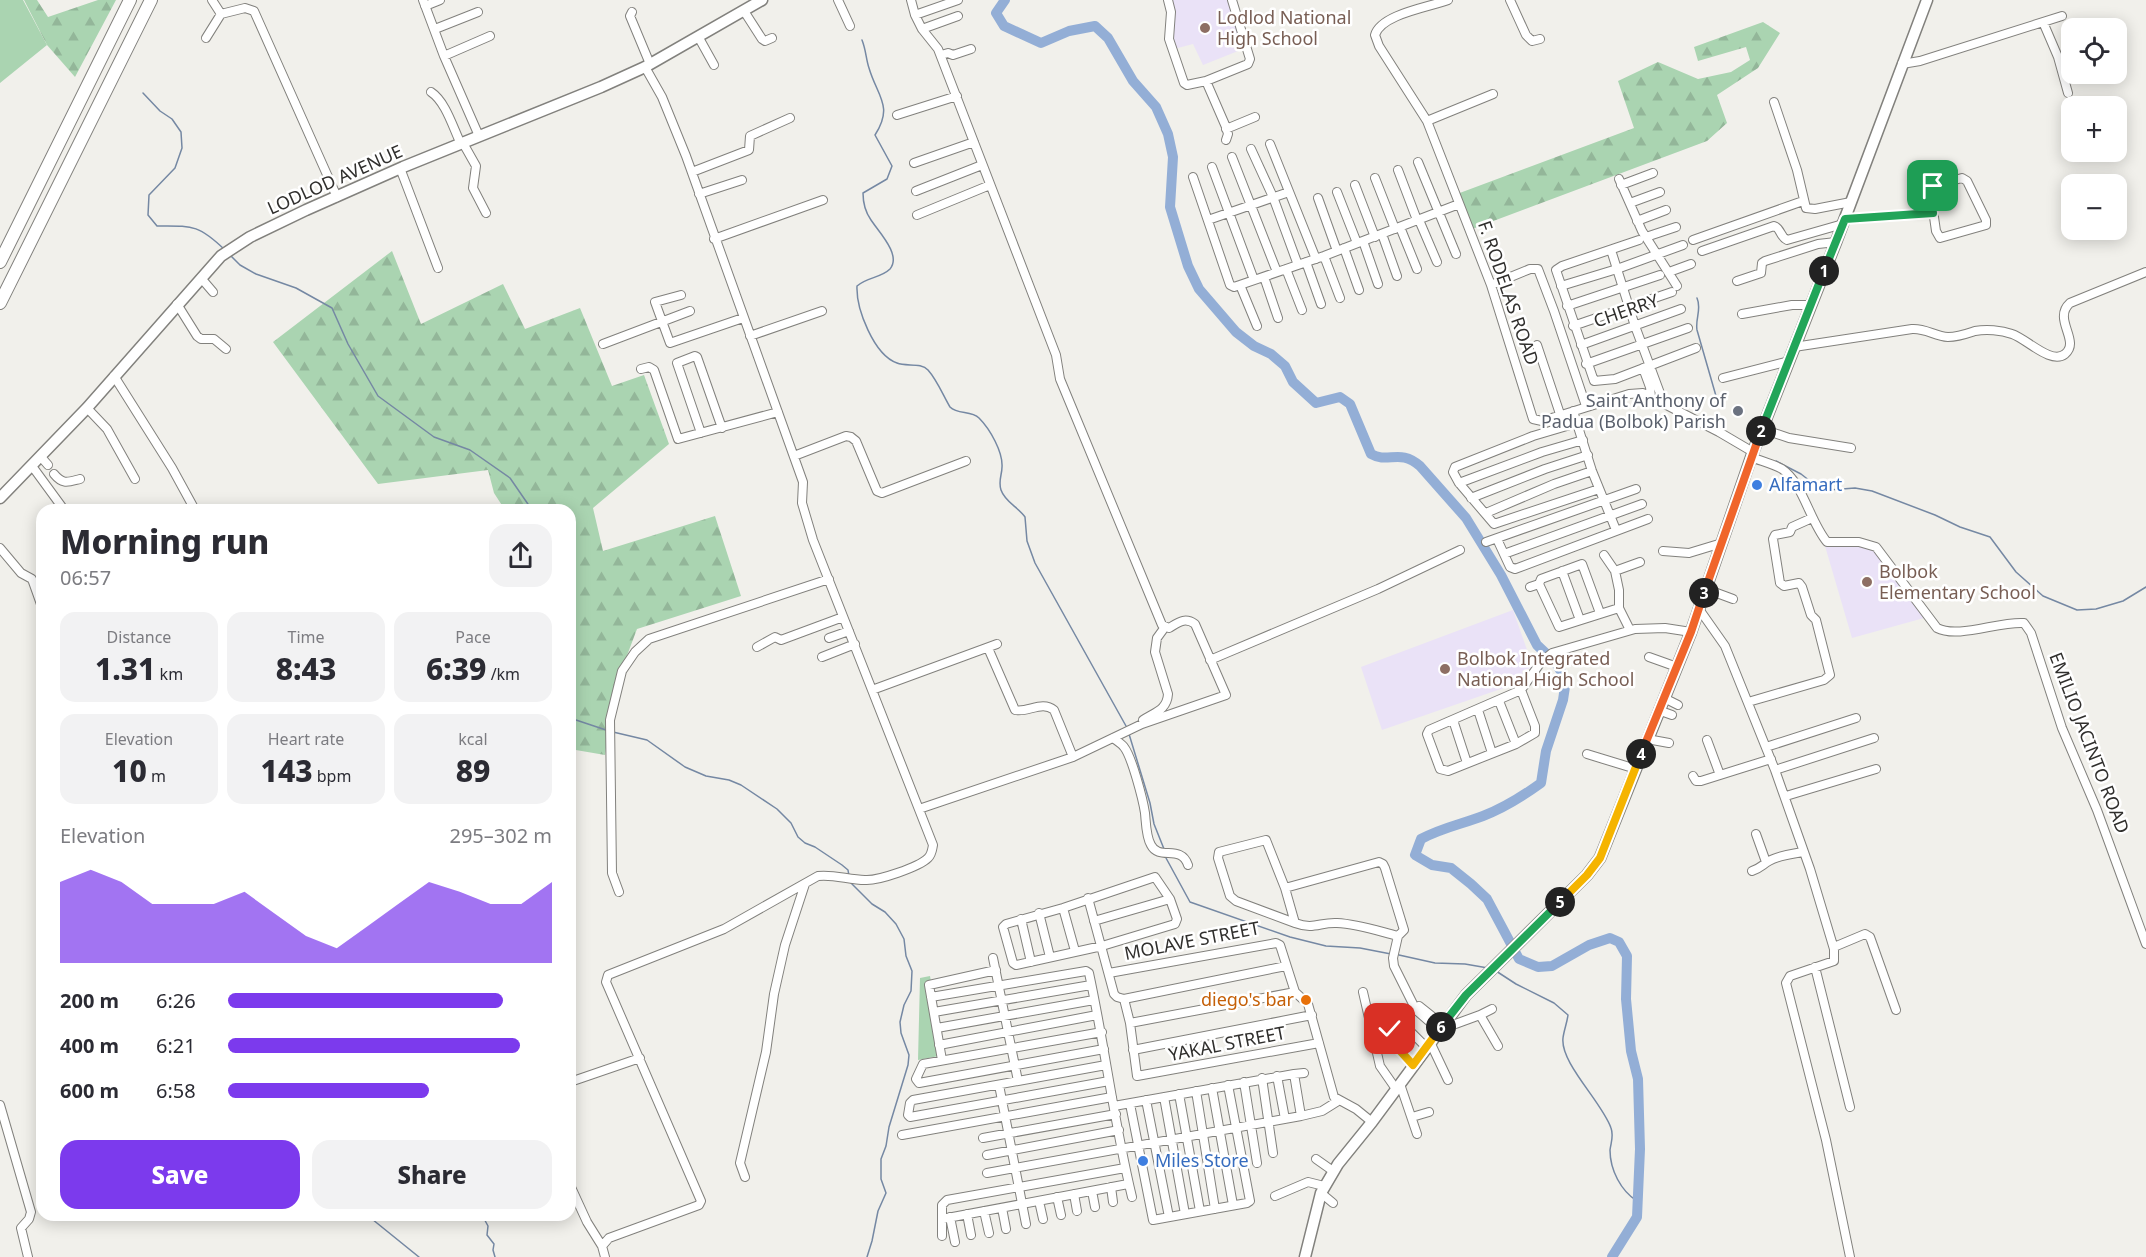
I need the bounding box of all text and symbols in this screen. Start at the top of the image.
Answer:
place label: Lodlod National High School [1217,5,1351,50]
map controls [2061,18,2127,240]
button: locate [2061,18,2127,84]
marker: Lodlod National High School [1198,21,1212,35]
button: + [2061,96,2127,162]
street label: LODLOD AVENUE [263,139,406,220]
pin [1907,160,1958,211]
icon: arrive [1916,169,1949,202]
button: − [2061,174,2127,240]
street label: F. RODELAS ROAD [1473,217,1545,368]
pin: 1 [1809,256,1839,286]
text: 1 [1819,260,1829,282]
street label: CHERRY [1590,287,1662,332]
place label: Saint Anthony of Padua (Bolbok) Parish [1541,388,1727,433]
marker: Saint Anthony of Padua (Bolbok) Parish [1731,404,1745,418]
pin: 2 [1746,416,1776,446]
text: 2 [1756,420,1766,442]
place label: Alfamart [1769,472,1843,496]
marker: Alfamart [1750,478,1764,492]
text: Morning run [60,519,269,564]
button: share [489,524,552,587]
place label: Bolbok Elementary School [1879,559,2036,604]
text: 06:57 [60,564,111,591]
marker: Bolbok Elementary School [1860,575,1874,589]
pin: 3 [1689,578,1719,608]
text: 3 [1699,582,1709,604]
text: Distance [107,626,171,648]
text: Time [287,626,325,648]
text: Pace [455,626,491,648]
place label: Bolbok Integrated National High School [1457,646,1634,691]
text: 1.31 [95,648,155,689]
text: 8:43 [276,648,336,689]
text: 6:39 [426,648,486,689]
street label: EMILIO JACINTO ROAD [2044,649,2136,836]
marker: Bolbok Integrated National High School [1438,662,1452,676]
text: km [155,663,183,685]
text: /km [486,663,520,685]
text: Elevation [105,728,173,750]
text: Heart rate [268,728,344,750]
text: kcal [458,728,488,750]
pin: 4 [1626,739,1656,769]
text: 4 [1636,743,1646,765]
text: 10 [112,750,147,791]
text: 143 [261,750,313,791]
text: 89 [456,750,490,791]
text: m [147,765,166,787]
text: bpm [313,765,351,787]
text: Elevation [60,822,145,849]
text: 295–302 m [449,822,552,849]
pin: 5 [1545,887,1575,917]
text: 5 [1555,891,1565,913]
street label: MOLAVE STREET [1122,915,1261,965]
text: 200 m [60,987,119,1014]
text: 6:26 [156,987,196,1014]
place label: diego's bar [1201,987,1295,1011]
marker: diego's bar [1299,993,1313,1007]
pin [1364,1003,1415,1054]
icon: check [1373,1012,1406,1045]
pin: 6 [1426,1012,1456,1042]
text: 6 [1436,1016,1446,1038]
street label: YAKAL STREET [1166,1020,1287,1066]
text: 400 m [60,1032,119,1059]
text: 6:21 [156,1032,196,1059]
text: 600 m [60,1077,119,1104]
text: 6:58 [156,1077,196,1104]
button: Save [60,1140,300,1209]
button: Share [312,1140,552,1209]
place label: Miles Store [1155,1148,1249,1172]
marker: Miles Store [1136,1154,1150,1168]

